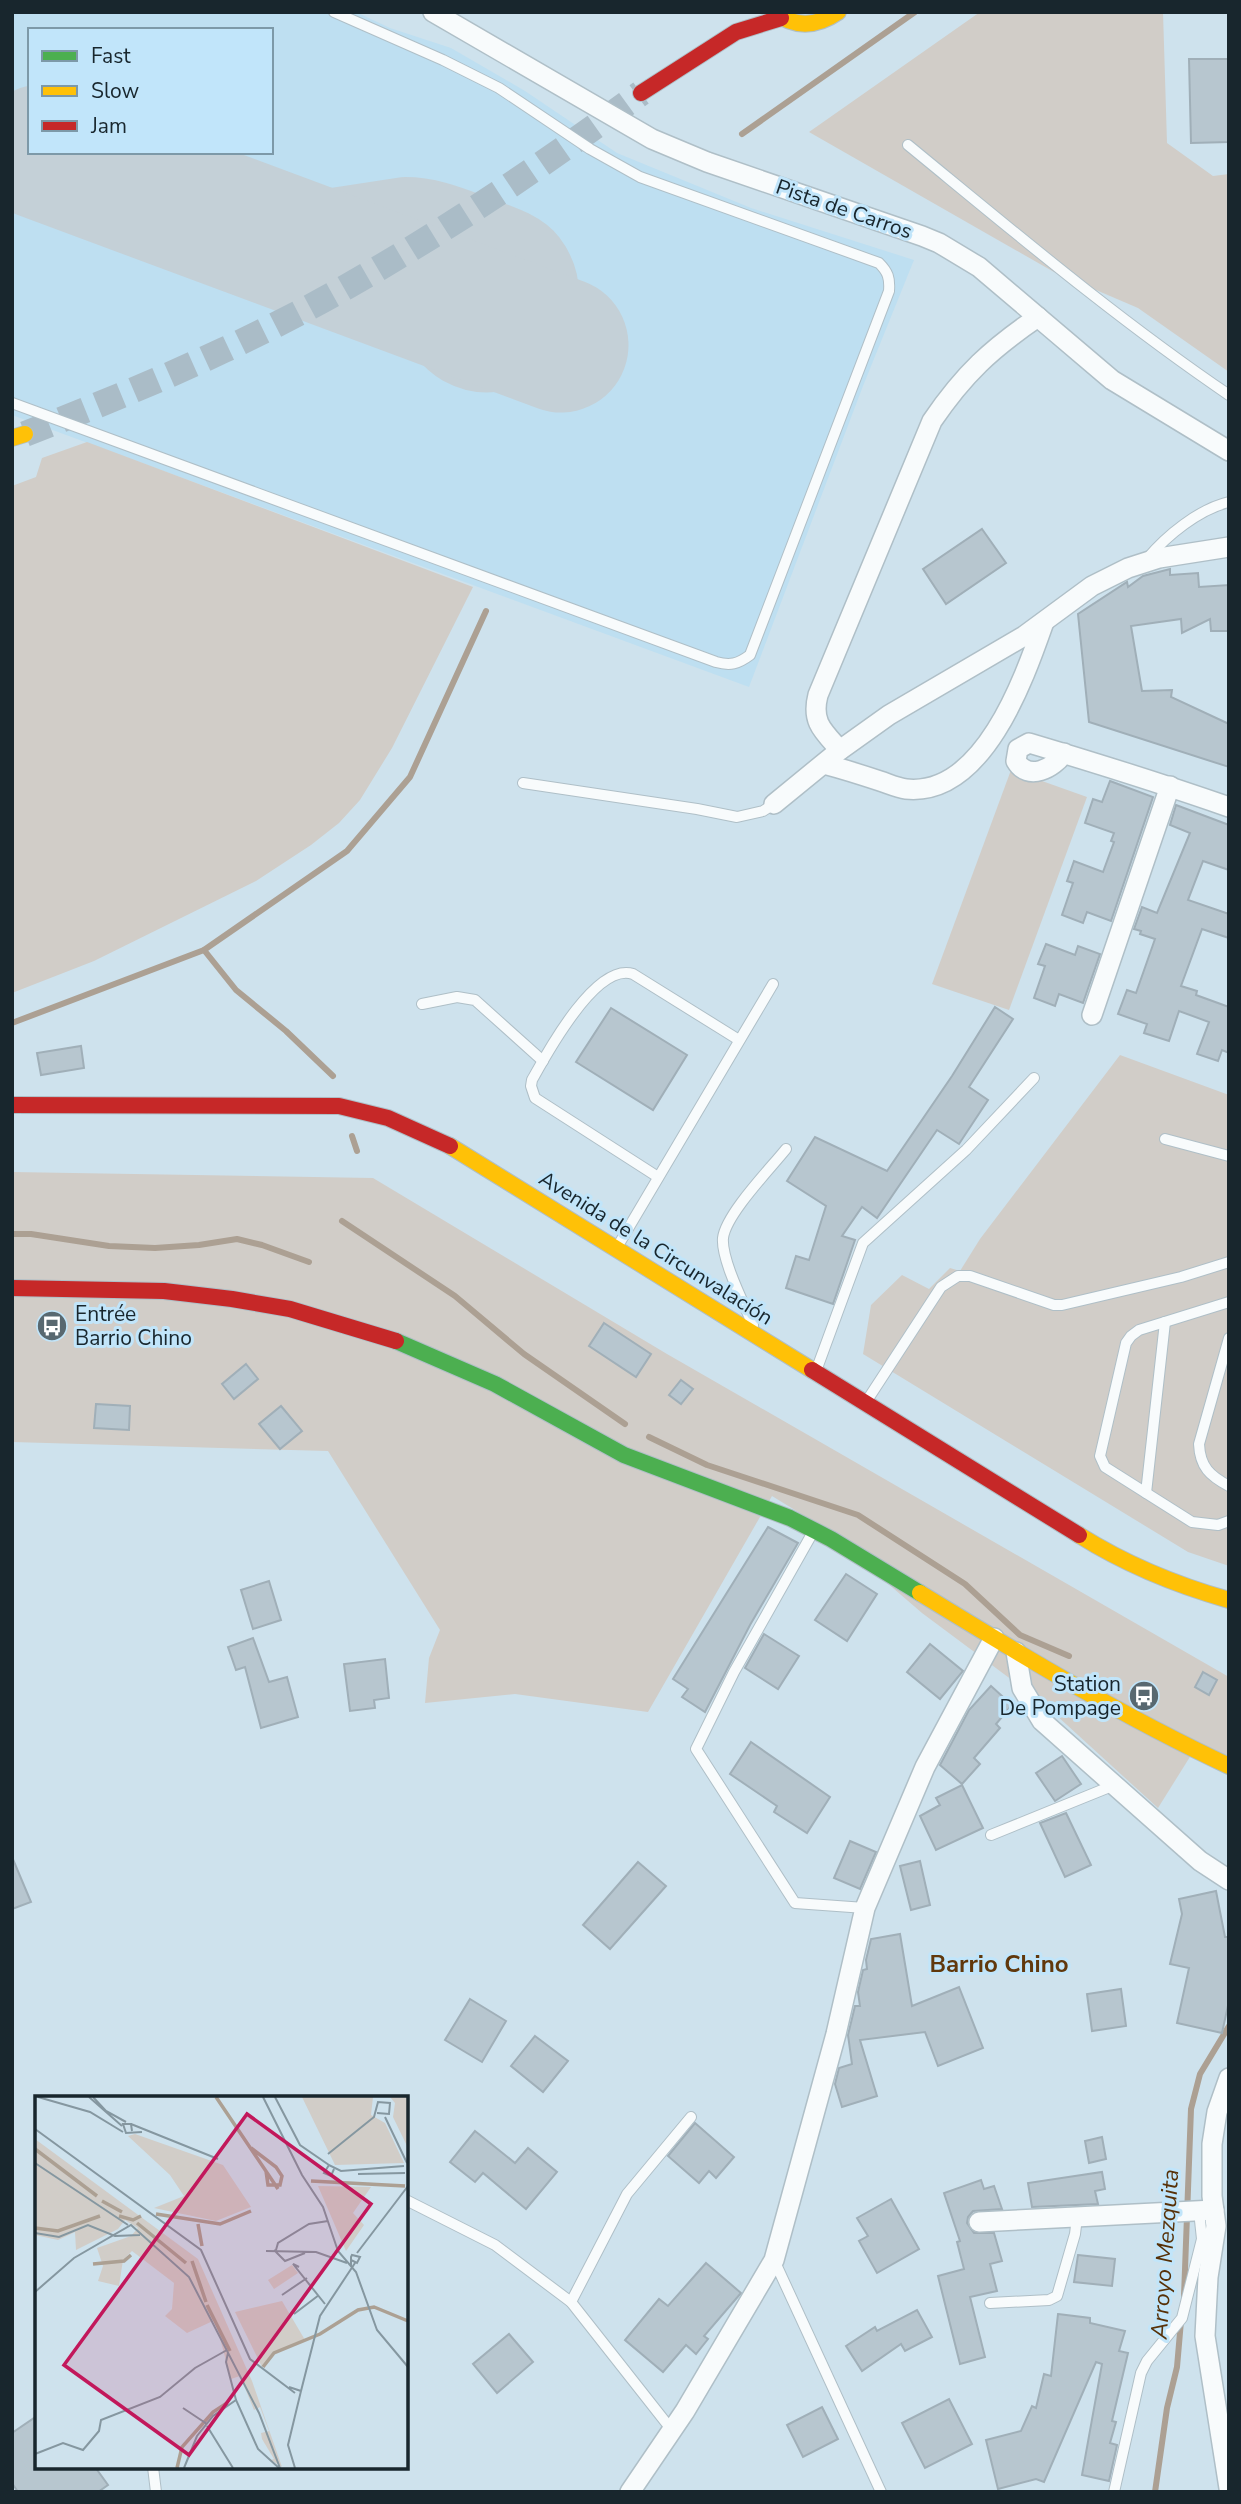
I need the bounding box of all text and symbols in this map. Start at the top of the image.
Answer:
legend [28,28,273,154]
text: Fast [91,42,131,70]
text: Slow [91,77,140,105]
text: Jam [90,112,127,140]
street label: Pista de Carros [772,173,916,245]
street label: Avenida de la Circunvalación [534,1164,778,1332]
place label: Entrée Barrio Chino [75,1300,192,1352]
bus stop icon: Entrée Barrio Chino [35,1309,69,1343]
place label: Station De Pompage [1000,1670,1121,1722]
bus stop icon: Station De Pompage [1127,1679,1161,1713]
district label: Barrio Chino [929,1948,1069,1980]
inset map [35,2096,408,2469]
water label: Arroyo Mezquita [1144,2168,1186,2341]

